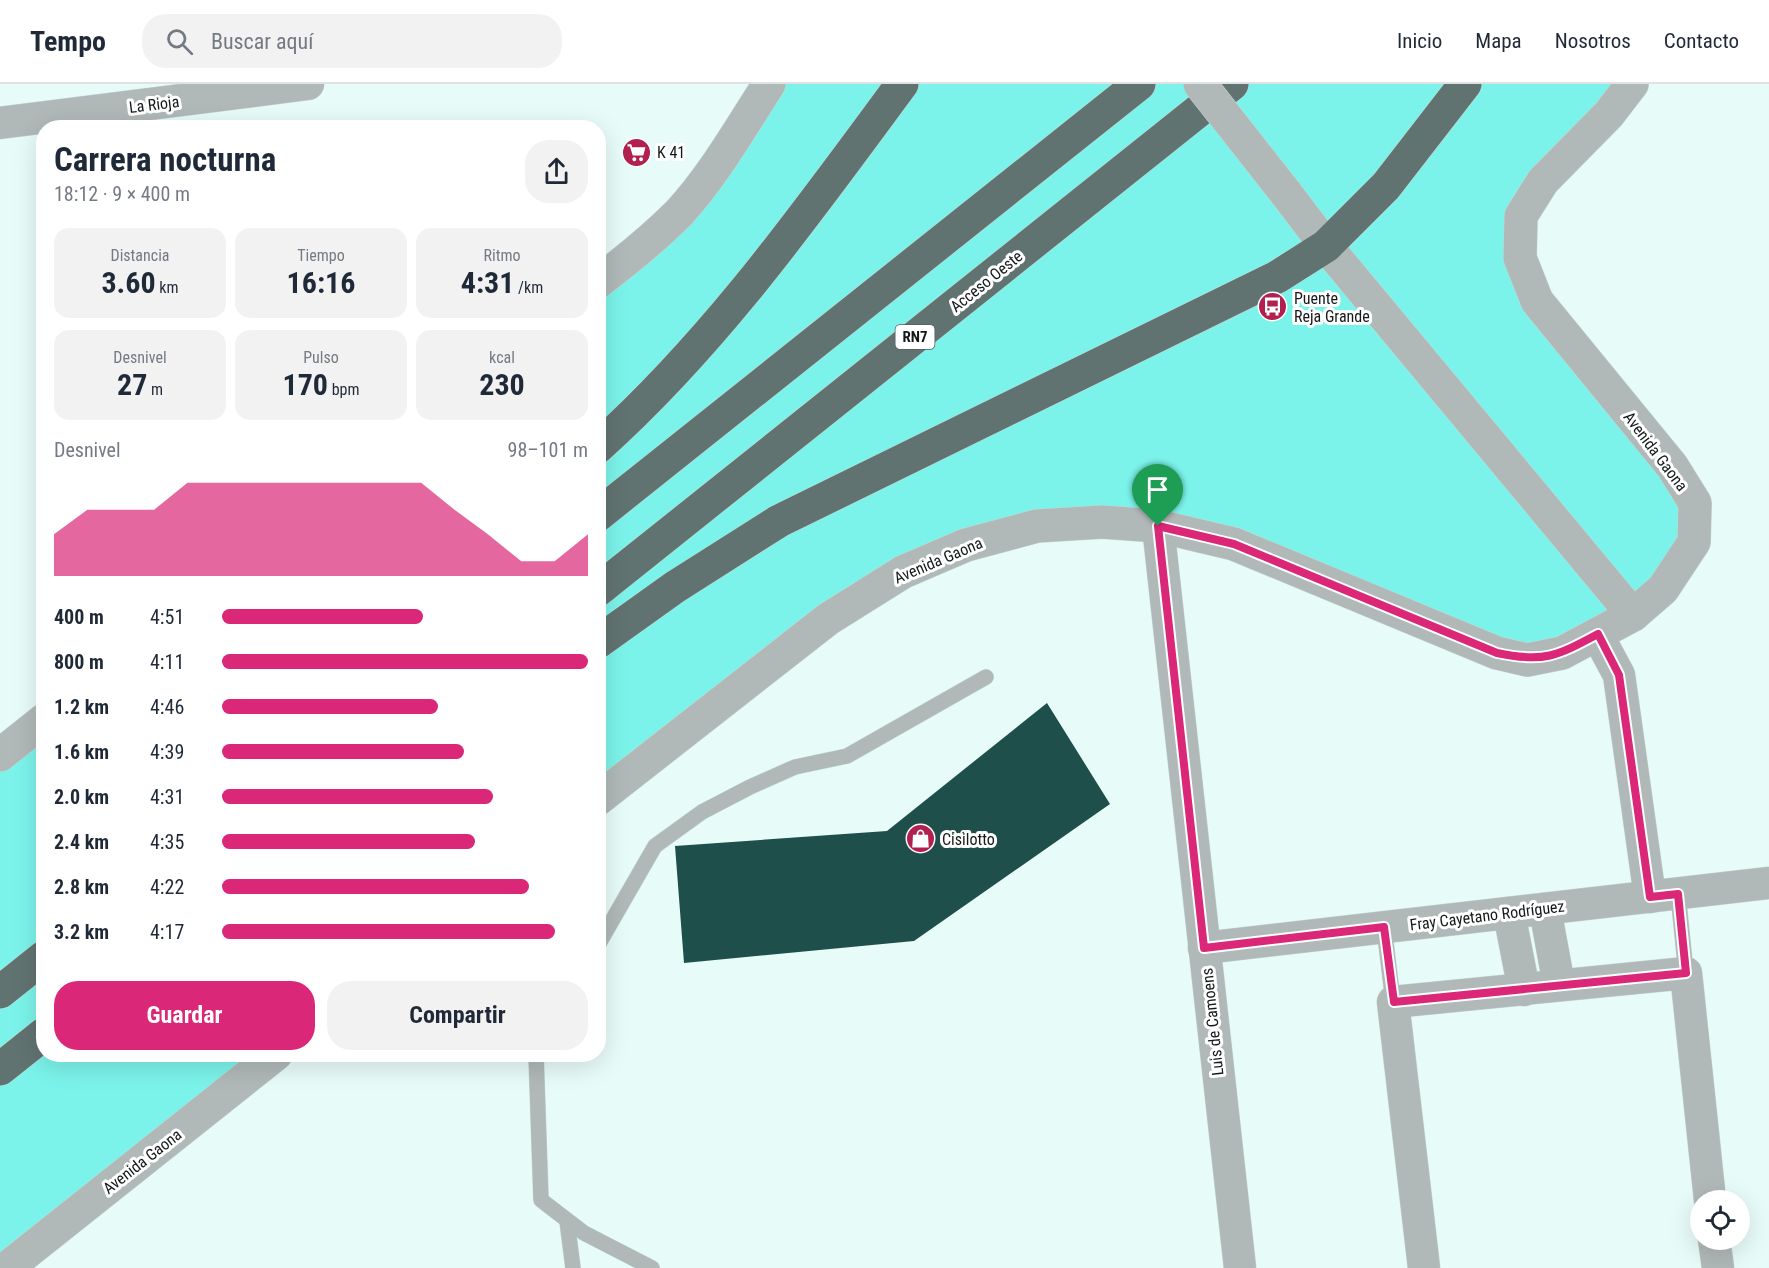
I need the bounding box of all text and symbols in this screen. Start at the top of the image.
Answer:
search box [142,14,562,68]
text: Tempo [30,25,106,58]
icon: search [163,25,196,58]
text: Buscar aquí [211,29,313,54]
text: Inicio [1397,29,1442,53]
text: Mapa [1475,29,1522,53]
text: Nosotros [1555,29,1631,53]
text: Contacto [1664,29,1739,53]
street label: La Rioja [128,92,180,117]
supermarket icon: K 41 [620,136,652,168]
text: Carrera nocturna [54,140,276,179]
button: share [525,140,588,203]
place label: K 41 [657,143,685,162]
text: 18:12 · 9 × 400 m [54,182,190,206]
text: Distancia [111,246,169,265]
text: Tiempo [297,246,345,265]
text: Ritmo [484,246,520,265]
street label: Acceso Oeste [946,247,1026,316]
text: 3.60 [101,265,156,300]
text: 16:16 [287,265,355,300]
text: 4:31 [461,265,514,300]
text: km [156,278,179,297]
text: /km [514,278,543,297]
place label: Puente Reja Grande [1294,289,1370,326]
bus stop icon: Puente Reja Grande [1257,291,1289,323]
road number: RN7 [896,325,934,349]
text: Desnivel [113,348,167,367]
text: Pulso [303,348,339,367]
text: kcal [489,348,515,367]
text: 27 [117,367,147,402]
text: 170 [283,367,328,402]
text: 230 [479,367,525,402]
text: m [147,380,163,399]
text: bpm [328,380,359,399]
street label: Avenida Gaona [1620,408,1692,495]
text: Desnivel [54,438,121,462]
text: 98–101 m [508,438,588,462]
pin [1132,464,1183,526]
icon: arrive [1141,473,1174,506]
street label: Avenida Gaona [891,533,985,588]
text: 400 m [54,605,104,629]
text: 4:51 [150,605,184,629]
text: 800 m [54,650,104,674]
text: 4:11 [150,650,184,674]
text: 1.2 km [54,695,109,719]
text: 4:46 [150,695,184,719]
text: 1.6 km [54,740,109,764]
text: 4:39 [150,740,184,764]
text: 2.0 km [54,785,109,809]
text: 4:31 [150,785,184,809]
shop icon: Cisilotto [905,823,937,855]
text: 2.4 km [54,830,109,854]
text: 4:35 [150,830,184,854]
place label: Cisilotto [942,830,995,849]
text: 2.8 km [54,875,109,899]
text: 4:22 [150,875,184,899]
street label: Fray Cayetano Rodríguez [1409,897,1565,934]
text: 3.2 km [54,920,109,944]
text: 4:17 [150,920,184,944]
street label: Luis de Camoens [1197,967,1228,1077]
button: Guardar [54,981,315,1050]
button: Compartir [327,981,588,1050]
street label: Avenida Gaona [99,1125,185,1198]
map controls [1690,1190,1750,1250]
button: locate [1690,1190,1750,1250]

